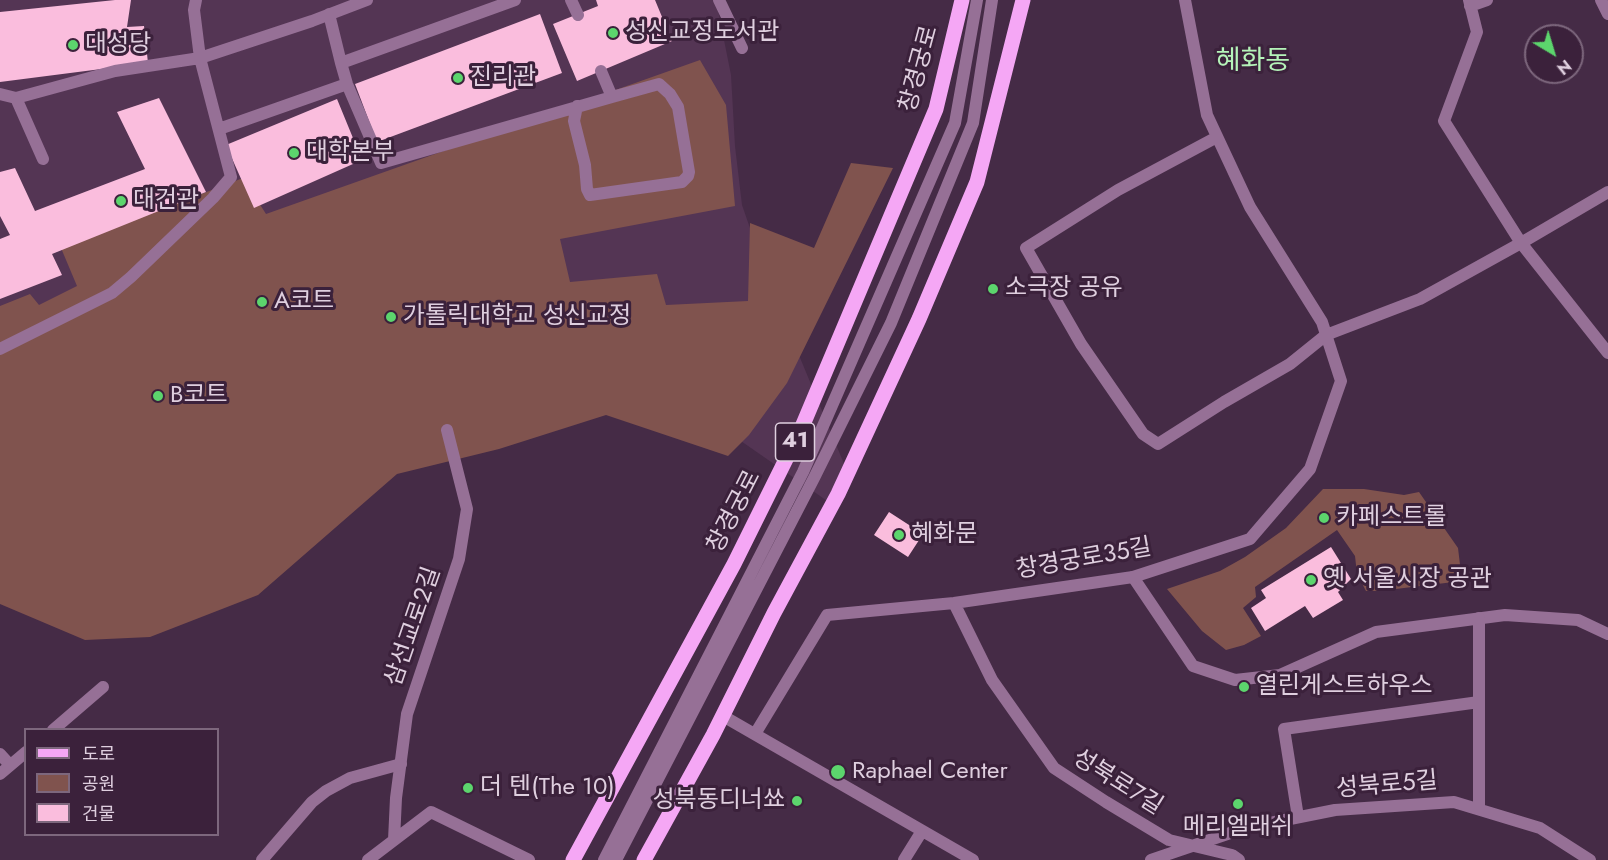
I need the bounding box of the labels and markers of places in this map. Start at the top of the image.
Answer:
place label: 성신교정도서관 [625,19,780,47]
marker: 성신교정도서관 [606,26,620,40]
place label: 대성당 [85,31,151,59]
marker: 대성당 [66,38,80,52]
place label: 진리관 [470,64,536,92]
marker: 진리관 [451,71,465,85]
place label: 대학본부 [306,139,394,167]
marker: 대학본부 [287,146,301,160]
place label: 대건관 [133,187,199,215]
marker: 대건관 [114,194,128,208]
place label: 소극장 공유 [1005,275,1123,303]
marker: 소극장 공유 [986,282,1000,296]
place label: A코트 [274,288,334,316]
marker: A코트 [255,295,269,309]
place label: 가톨릭대학교 성신교정 [403,303,631,331]
marker: 가톨릭대학교 성신교정 [384,310,398,324]
place label: B코트 [170,382,228,410]
marker: B코트 [151,389,165,403]
place label: 카페스트롤 [1336,504,1446,532]
marker: 카페스트롤 [1317,511,1331,525]
place label: 혜화문 [911,521,977,549]
marker: 혜화문 [892,528,906,542]
place label: 옛 서울시장 공관 [1323,566,1492,594]
marker: 옛 서울시장 공관 [1304,573,1318,587]
place label: 열린게스트하우스 [1256,673,1433,701]
marker: 열린게스트하우스 [1237,680,1251,694]
place label: Raphael Center [852,758,1008,786]
marker: Raphael Center [829,763,847,781]
place label: 더 텐(The 10) [480,774,615,802]
marker: 더 텐(The 10) [461,781,475,795]
place label: 성북동디너쑈 [653,787,785,815]
marker: 성북동디너쑈 [790,794,804,808]
marker: 메리엘래쉬 [1231,797,1245,811]
place label: 메리엘래쉬 [1183,814,1293,842]

